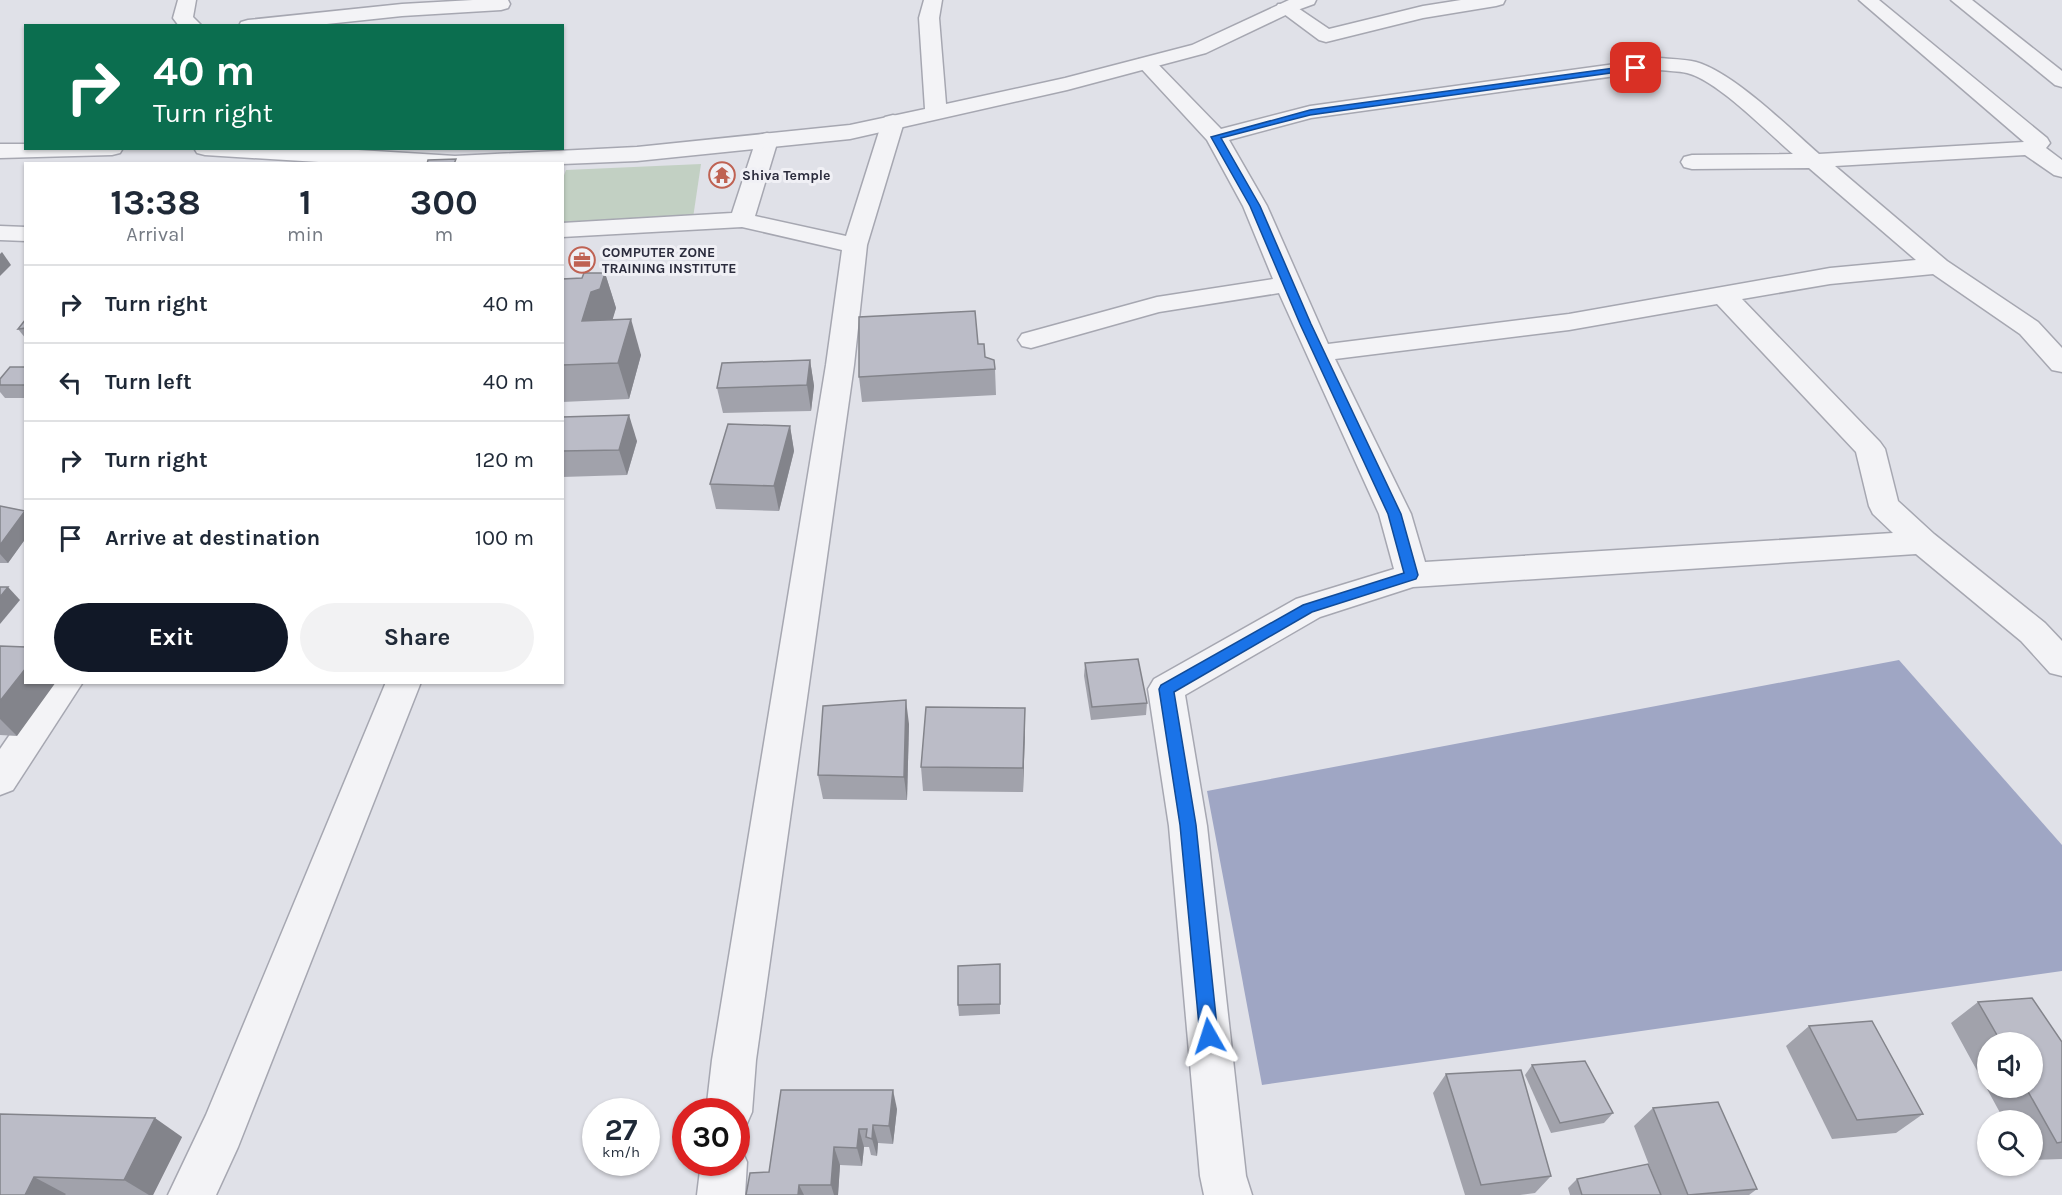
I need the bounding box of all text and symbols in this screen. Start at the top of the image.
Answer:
pin [1610,42,1661,93]
text: 40 m [153,46,255,96]
icon: right [54,48,132,126]
icon: arrive [1619,51,1652,84]
text: Turn right [153,97,273,129]
temple icon: Shiva Temple [707,160,737,190]
place label: Shiva Temple [742,167,830,184]
text: 13:38 [110,181,201,223]
text: 1 [299,181,312,223]
text: 300 [410,181,478,223]
text: Arrival [126,223,185,246]
text: min [287,223,324,246]
text: m [434,223,453,246]
place label: COMPUTER ZONE TRAINING INSTITUTE [602,244,737,277]
office icon: COMPUTER ZONE TRAINING INSTITUTE [567,245,597,275]
icon: right [54,288,87,321]
text: Turn right [105,291,208,317]
text: 40 m [483,291,534,317]
icon: left [54,366,87,399]
text: Turn left [105,369,192,395]
text: 40 m [483,369,534,395]
icon: right [54,444,87,477]
text: Turn right [105,447,208,473]
text: 120 m [475,447,534,473]
icon: arrive [54,522,87,555]
text: Arrive at destination [105,525,320,551]
text: 100 m [475,525,534,551]
button: Exit [54,603,288,672]
button: Share [300,603,534,672]
position arrow [1177,1004,1241,1068]
map controls [1977,1032,2043,1176]
button: sound [1977,1032,2043,1098]
speed limit sign: 30 [672,1098,750,1176]
button: search [1977,1110,2043,1176]
text: 27 [604,1112,638,1148]
text: km/h [602,1143,640,1161]

